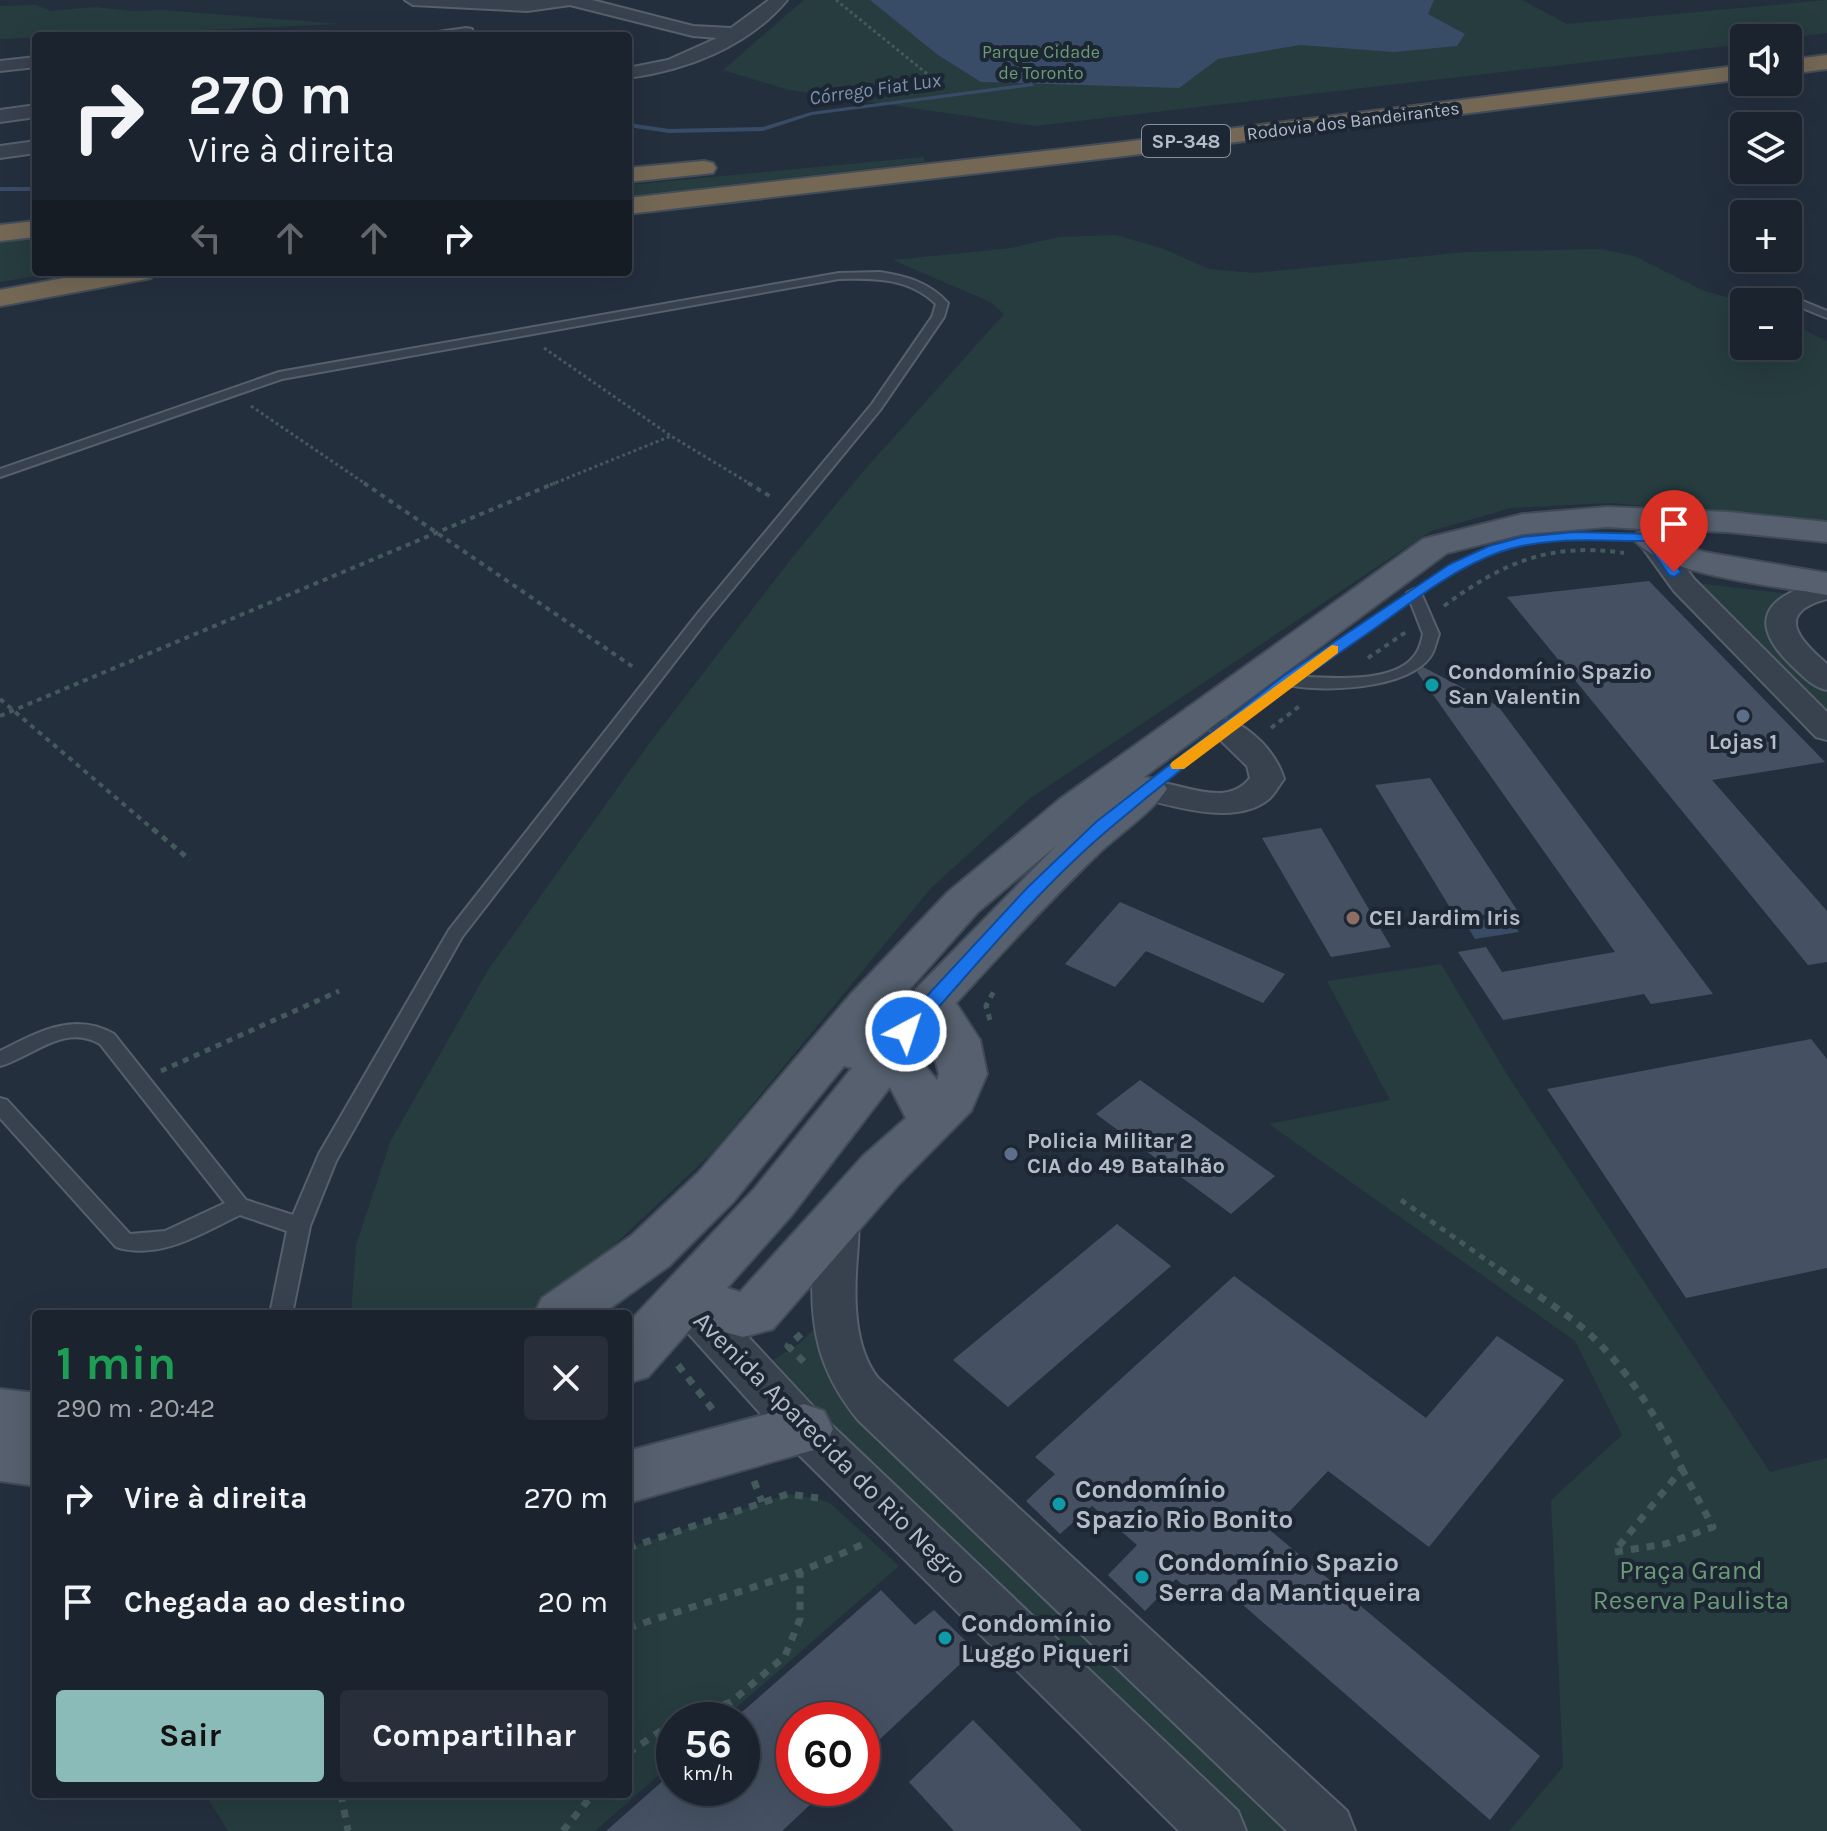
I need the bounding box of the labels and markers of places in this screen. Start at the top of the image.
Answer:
pin [1640,490,1708,572]
place label: Condomínio Spazio San Valentin [1448,659,1652,710]
marker: Condomínio Spazio San Valentin [1423,676,1441,694]
marker: Lojas 1 [1734,707,1752,725]
place label: Lojas 1 [1709,729,1777,755]
place label: CEI Jardim Iris [1369,905,1521,931]
marker: CEI Jardim Iris [1344,909,1362,927]
place label: Policia Militar 2 CIA do 49 Batalhão [1027,1128,1225,1179]
marker: Policia Militar 2 CIA do 49 Batalhão [1002,1145,1020,1163]
place label: Condomínio Spazio Rio Bonito [1075,1474,1293,1535]
marker: Condomínio Spazio Rio Bonito [1050,1495,1068,1513]
place label: Condomínio Spazio Serra da Mantiqueira [1158,1547,1421,1608]
marker: Condomínio Spazio Serra da Mantiqueira [1133,1568,1151,1586]
place label: Condomínio Luggo Piqueri [961,1608,1130,1669]
marker: Condomínio Luggo Piqueri [936,1629,954,1647]

